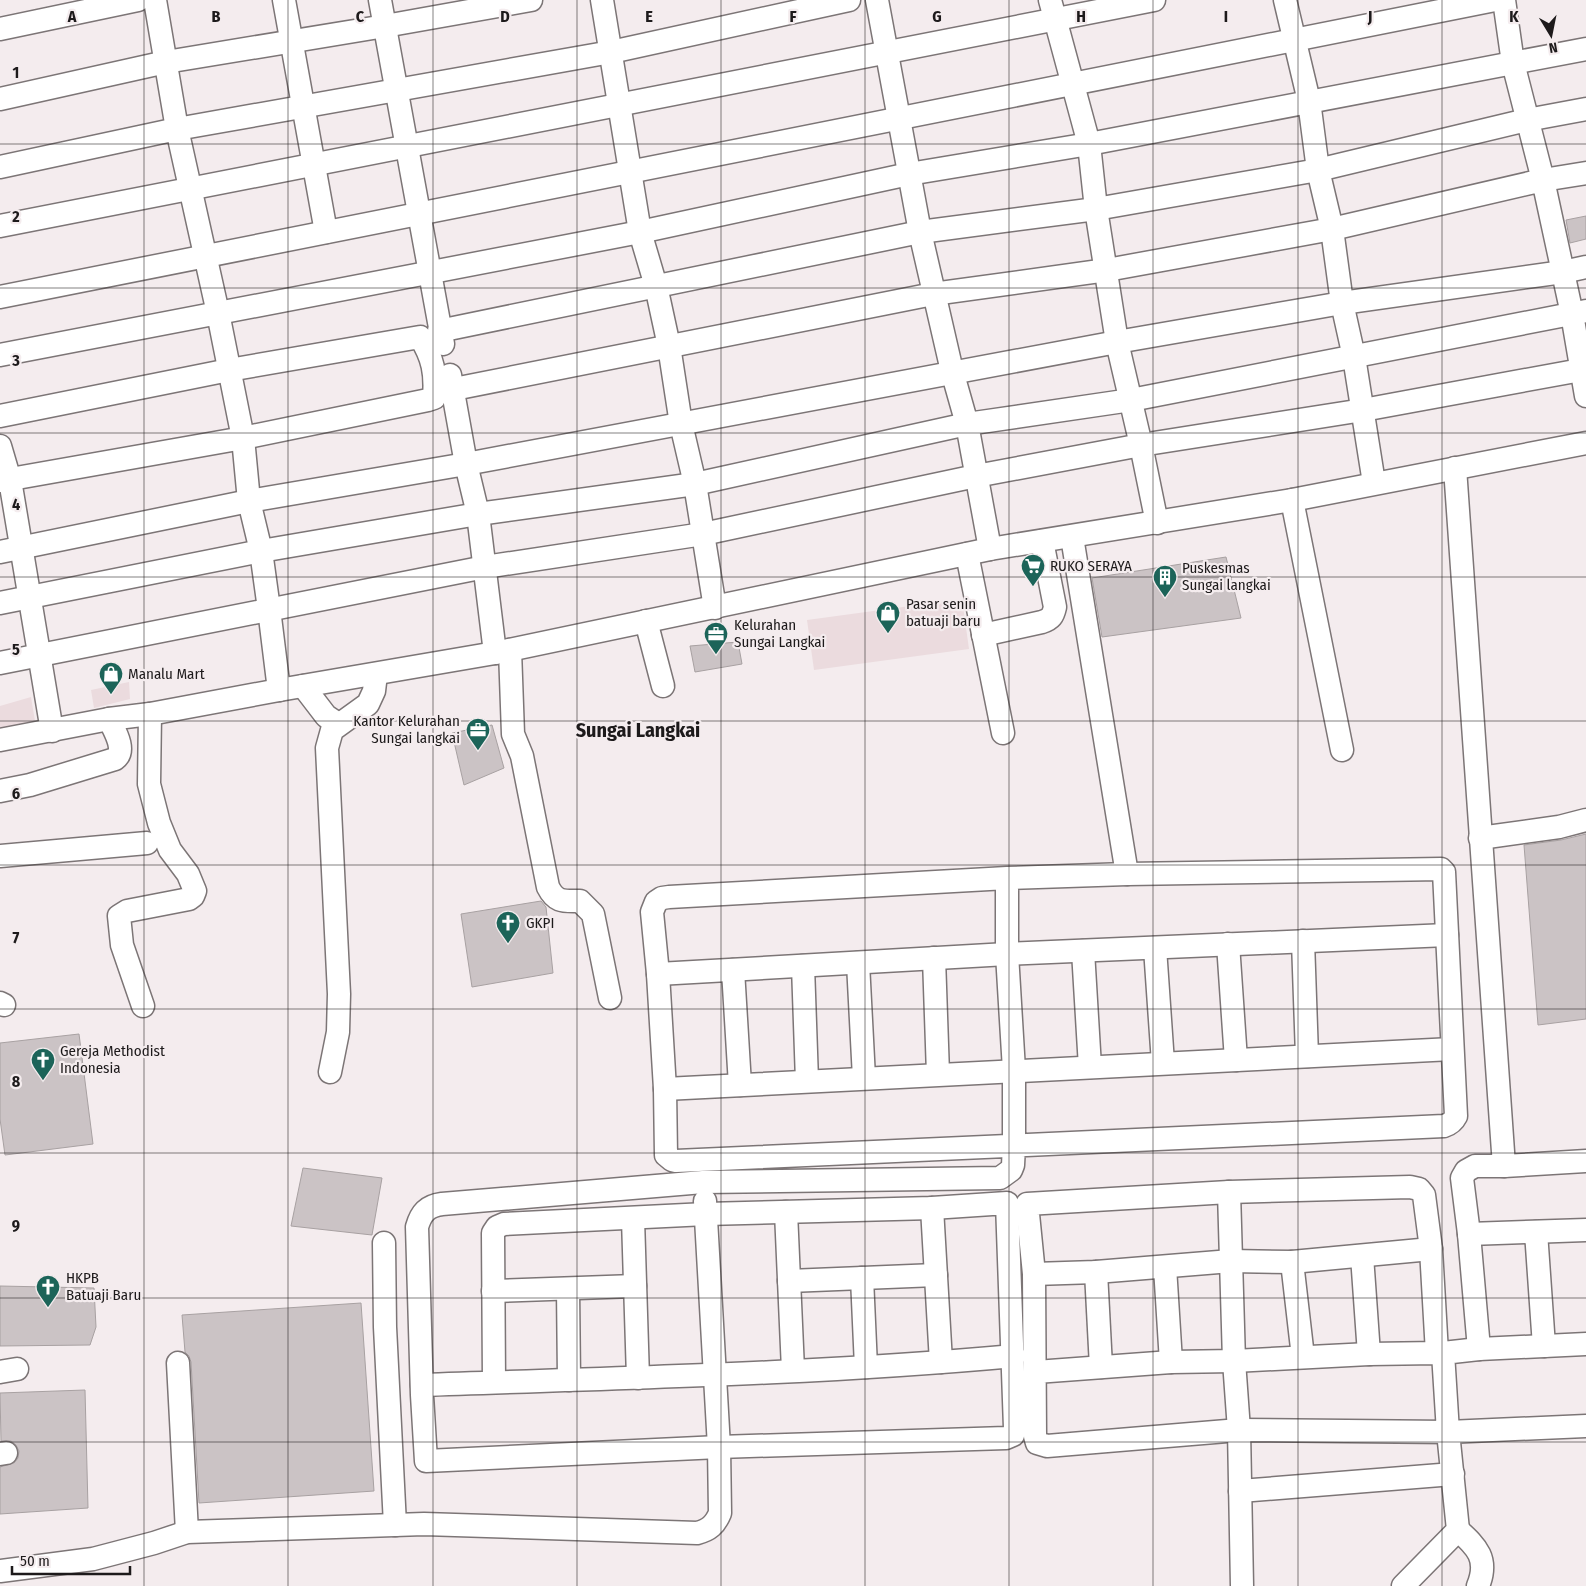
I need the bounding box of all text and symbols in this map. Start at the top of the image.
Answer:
text: A [67,7,77,26]
text: B [212,7,221,26]
text: C [356,7,365,26]
text: D [500,7,510,26]
text: E [645,7,653,26]
text: F [789,7,797,26]
text: G [932,7,942,26]
text: H [1076,7,1086,26]
text: I [1224,7,1228,26]
text: J [1367,7,1372,26]
text: K [1509,7,1519,26]
north arrow [1526,10,1576,60]
text: N [1548,38,1559,56]
text: 1 [13,63,19,82]
text: 2 [11,207,20,226]
text: 3 [11,351,20,370]
text: 4 [12,495,20,514]
supermarket icon: RUKO SERAYA [1020,553,1046,587]
place label: RUKO SERAYA [1050,557,1132,575]
place label: Puskesmas Sungai langkai [1182,559,1271,594]
building icon: Puskesmas Sungai langkai [1152,564,1178,598]
place label: Pasar senin batuaji baru [906,595,981,630]
shop icon: Pasar senin batuaji baru [875,600,901,634]
place label: Kelurahan Sungai Langkai [734,616,825,651]
office icon: Kelurahan Sungai Langkai [703,621,729,655]
text: 5 [12,640,20,659]
shop icon: Manalu Mart [98,661,124,695]
place label: Manalu Mart [128,665,205,683]
place label: Kantor Kelurahan Sungai langkai [353,712,460,747]
office icon: Kantor Kelurahan Sungai langkai [465,717,491,751]
district label: Sungai Langkai [576,718,700,742]
text: 6 [12,784,20,803]
church icon: GKPI [495,910,521,944]
place label: GKPI [526,914,554,932]
text: 7 [13,928,20,947]
place label: Gereja Methodist Indonesia [60,1042,165,1077]
church icon: Gereja Methodist Indonesia [30,1047,56,1081]
text: 8 [12,1072,21,1091]
text: 9 [12,1216,20,1235]
place label: HKPB Batuaji Baru [66,1269,141,1304]
church icon: HKPB Batuaji Baru [35,1274,61,1308]
scale bar [12,1544,130,1576]
text: 50 m [20,1552,50,1570]

